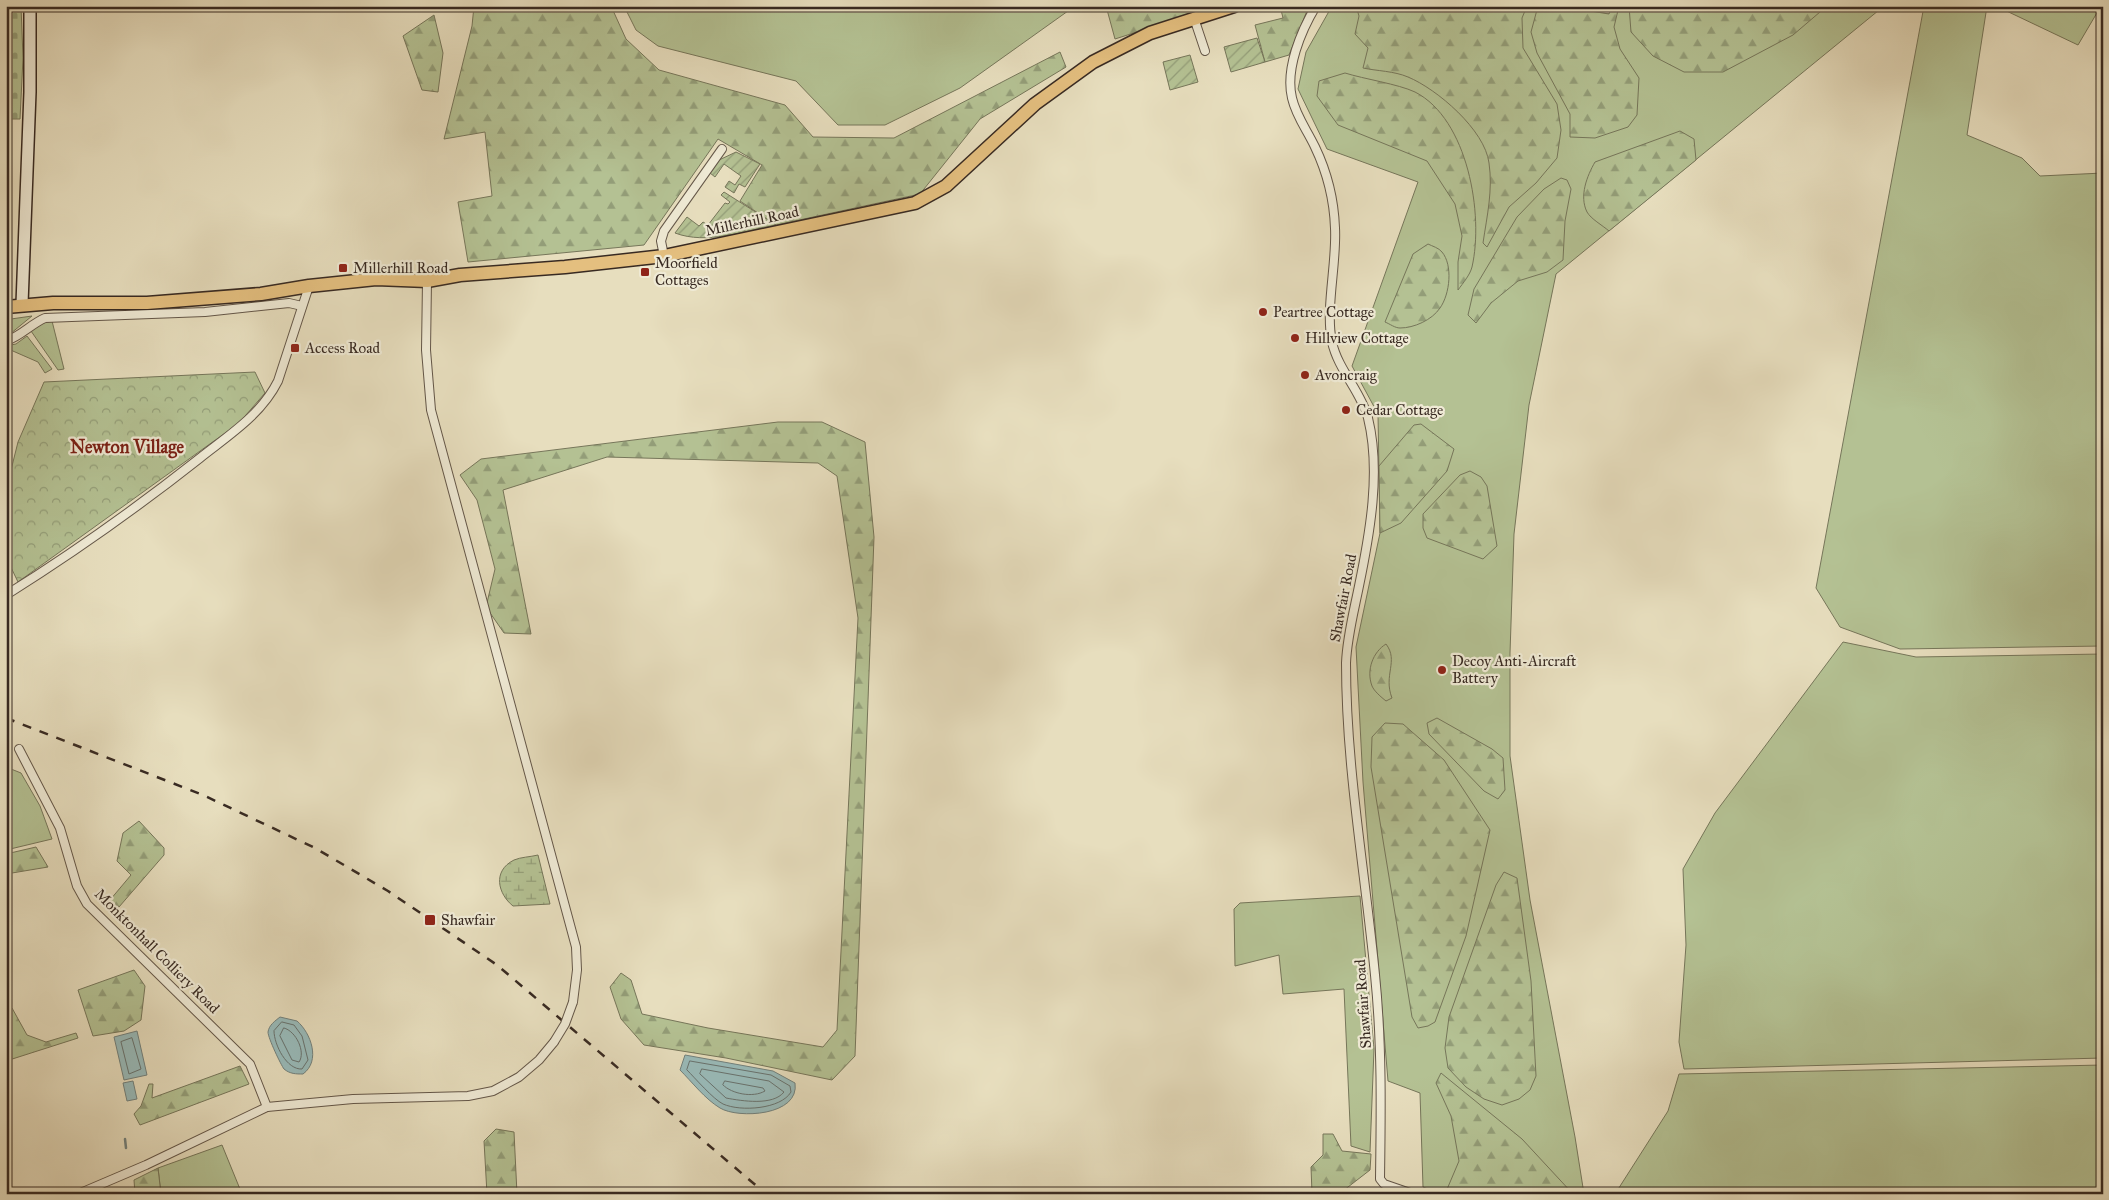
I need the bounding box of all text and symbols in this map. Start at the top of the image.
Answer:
street label: Millerhill Road [704,202,801,240]
place label: Moorfield Cottages [655,254,718,289]
place label: Millerhill Road [353,259,449,277]
marker: Millerhill Road [337,262,349,274]
marker: Moorfield Cottages [639,266,651,278]
place label: Peartree Cottage [1273,303,1374,321]
marker: Peartree Cottage [1257,306,1269,318]
place label: Hillview Cottage [1305,329,1409,347]
marker: Hillview Cottage [1289,332,1301,344]
place label: Access Road [304,339,381,357]
marker: Access Road [289,342,301,354]
place label: Avoncraig [1314,366,1378,384]
marker: Avoncraig [1299,369,1311,381]
place label: Cedar Cottage [1356,401,1443,419]
marker: Cedar Cottage [1340,404,1352,416]
district label: Newton Village [70,436,185,459]
street label: Shawfair Road [1326,552,1360,644]
place label: Decoy Anti-Aircraft Battery [1452,652,1577,687]
marker: Decoy Anti-Aircraft Battery [1436,664,1448,676]
street label: Monktonhall Colliery Road [91,885,224,1018]
place label: Shawfair [441,911,496,929]
marker: Shawfair [423,913,437,927]
street label: Shawfair Road [1351,958,1375,1049]

